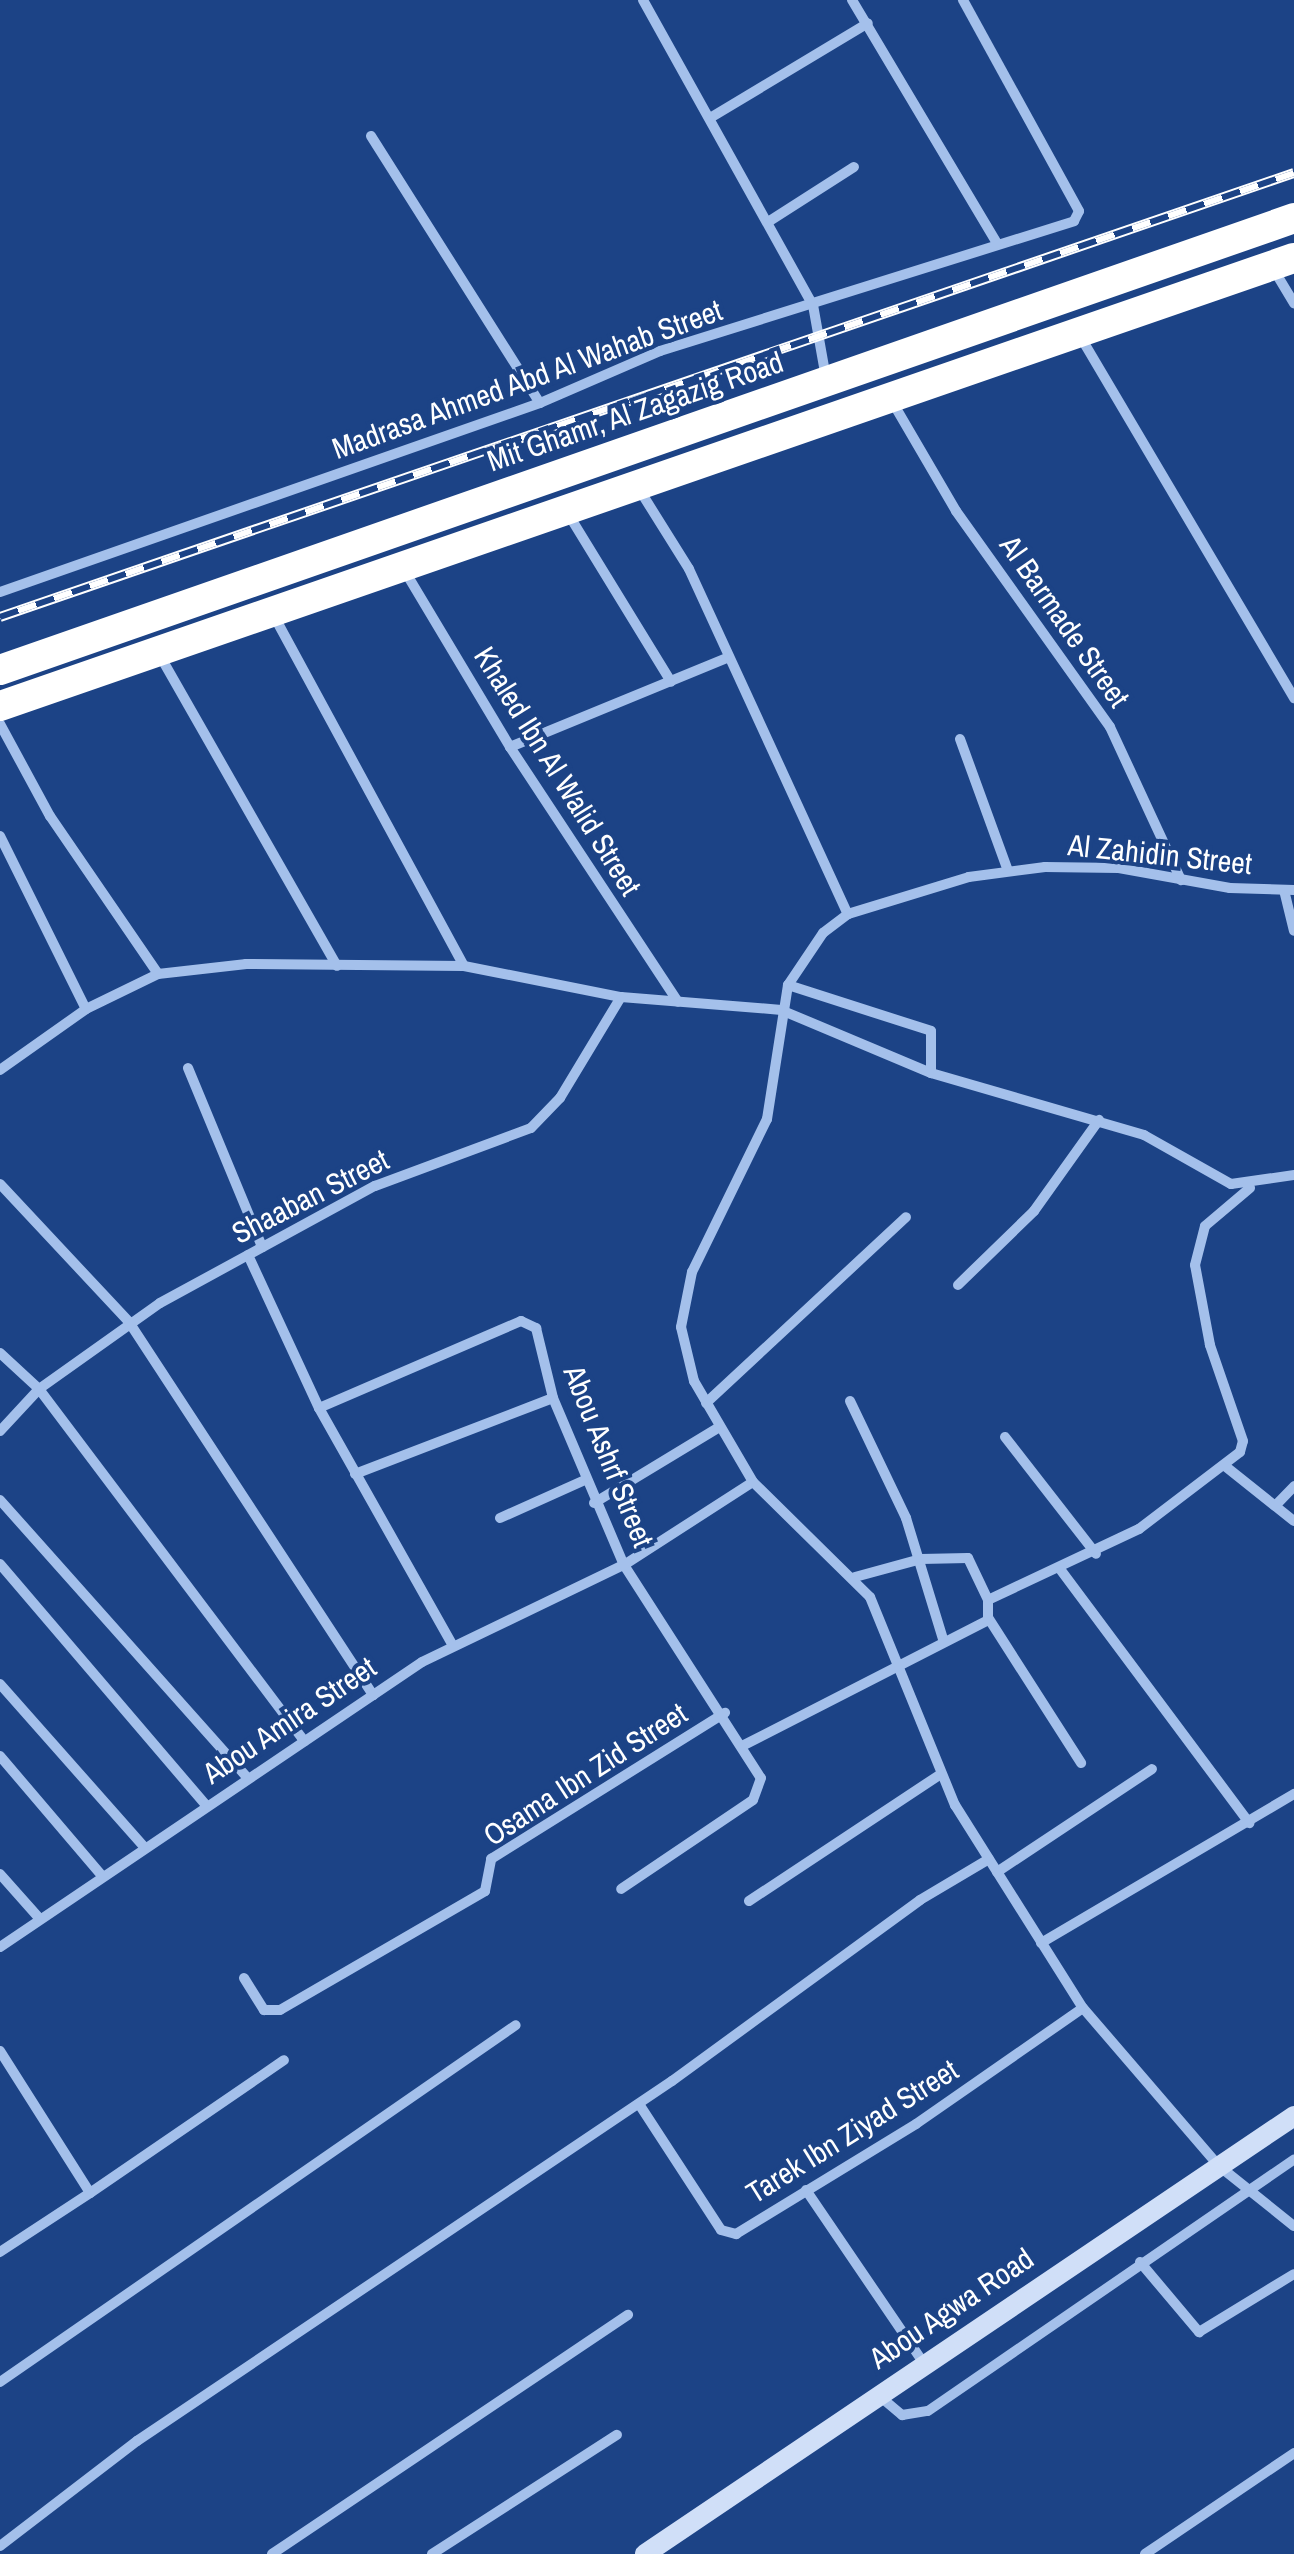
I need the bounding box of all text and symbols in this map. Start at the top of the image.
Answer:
street label: Madrasa Ahmed Abd Al Wahab Street [325,291,729,467]
street label: Mit Ghamr, Al Zagazig Road [482,343,788,479]
street label: Al Barmade Street [993,528,1137,714]
street label: Khaled Ibn Al Walid Street [467,639,649,903]
street label: Al Zahidin Street [1066,826,1254,882]
street label: Shaaban Street [226,1141,394,1251]
street label: Abou Ashrf Street [556,1359,662,1553]
street label: Abou Amira Street [195,1648,383,1792]
street label: Osama Ibn Zid Street [477,1695,693,1853]
street label: Tarek Ibn Ziyad Street [740,2051,964,2211]
street label: Abou Agwa Road [862,2240,1040,2376]

